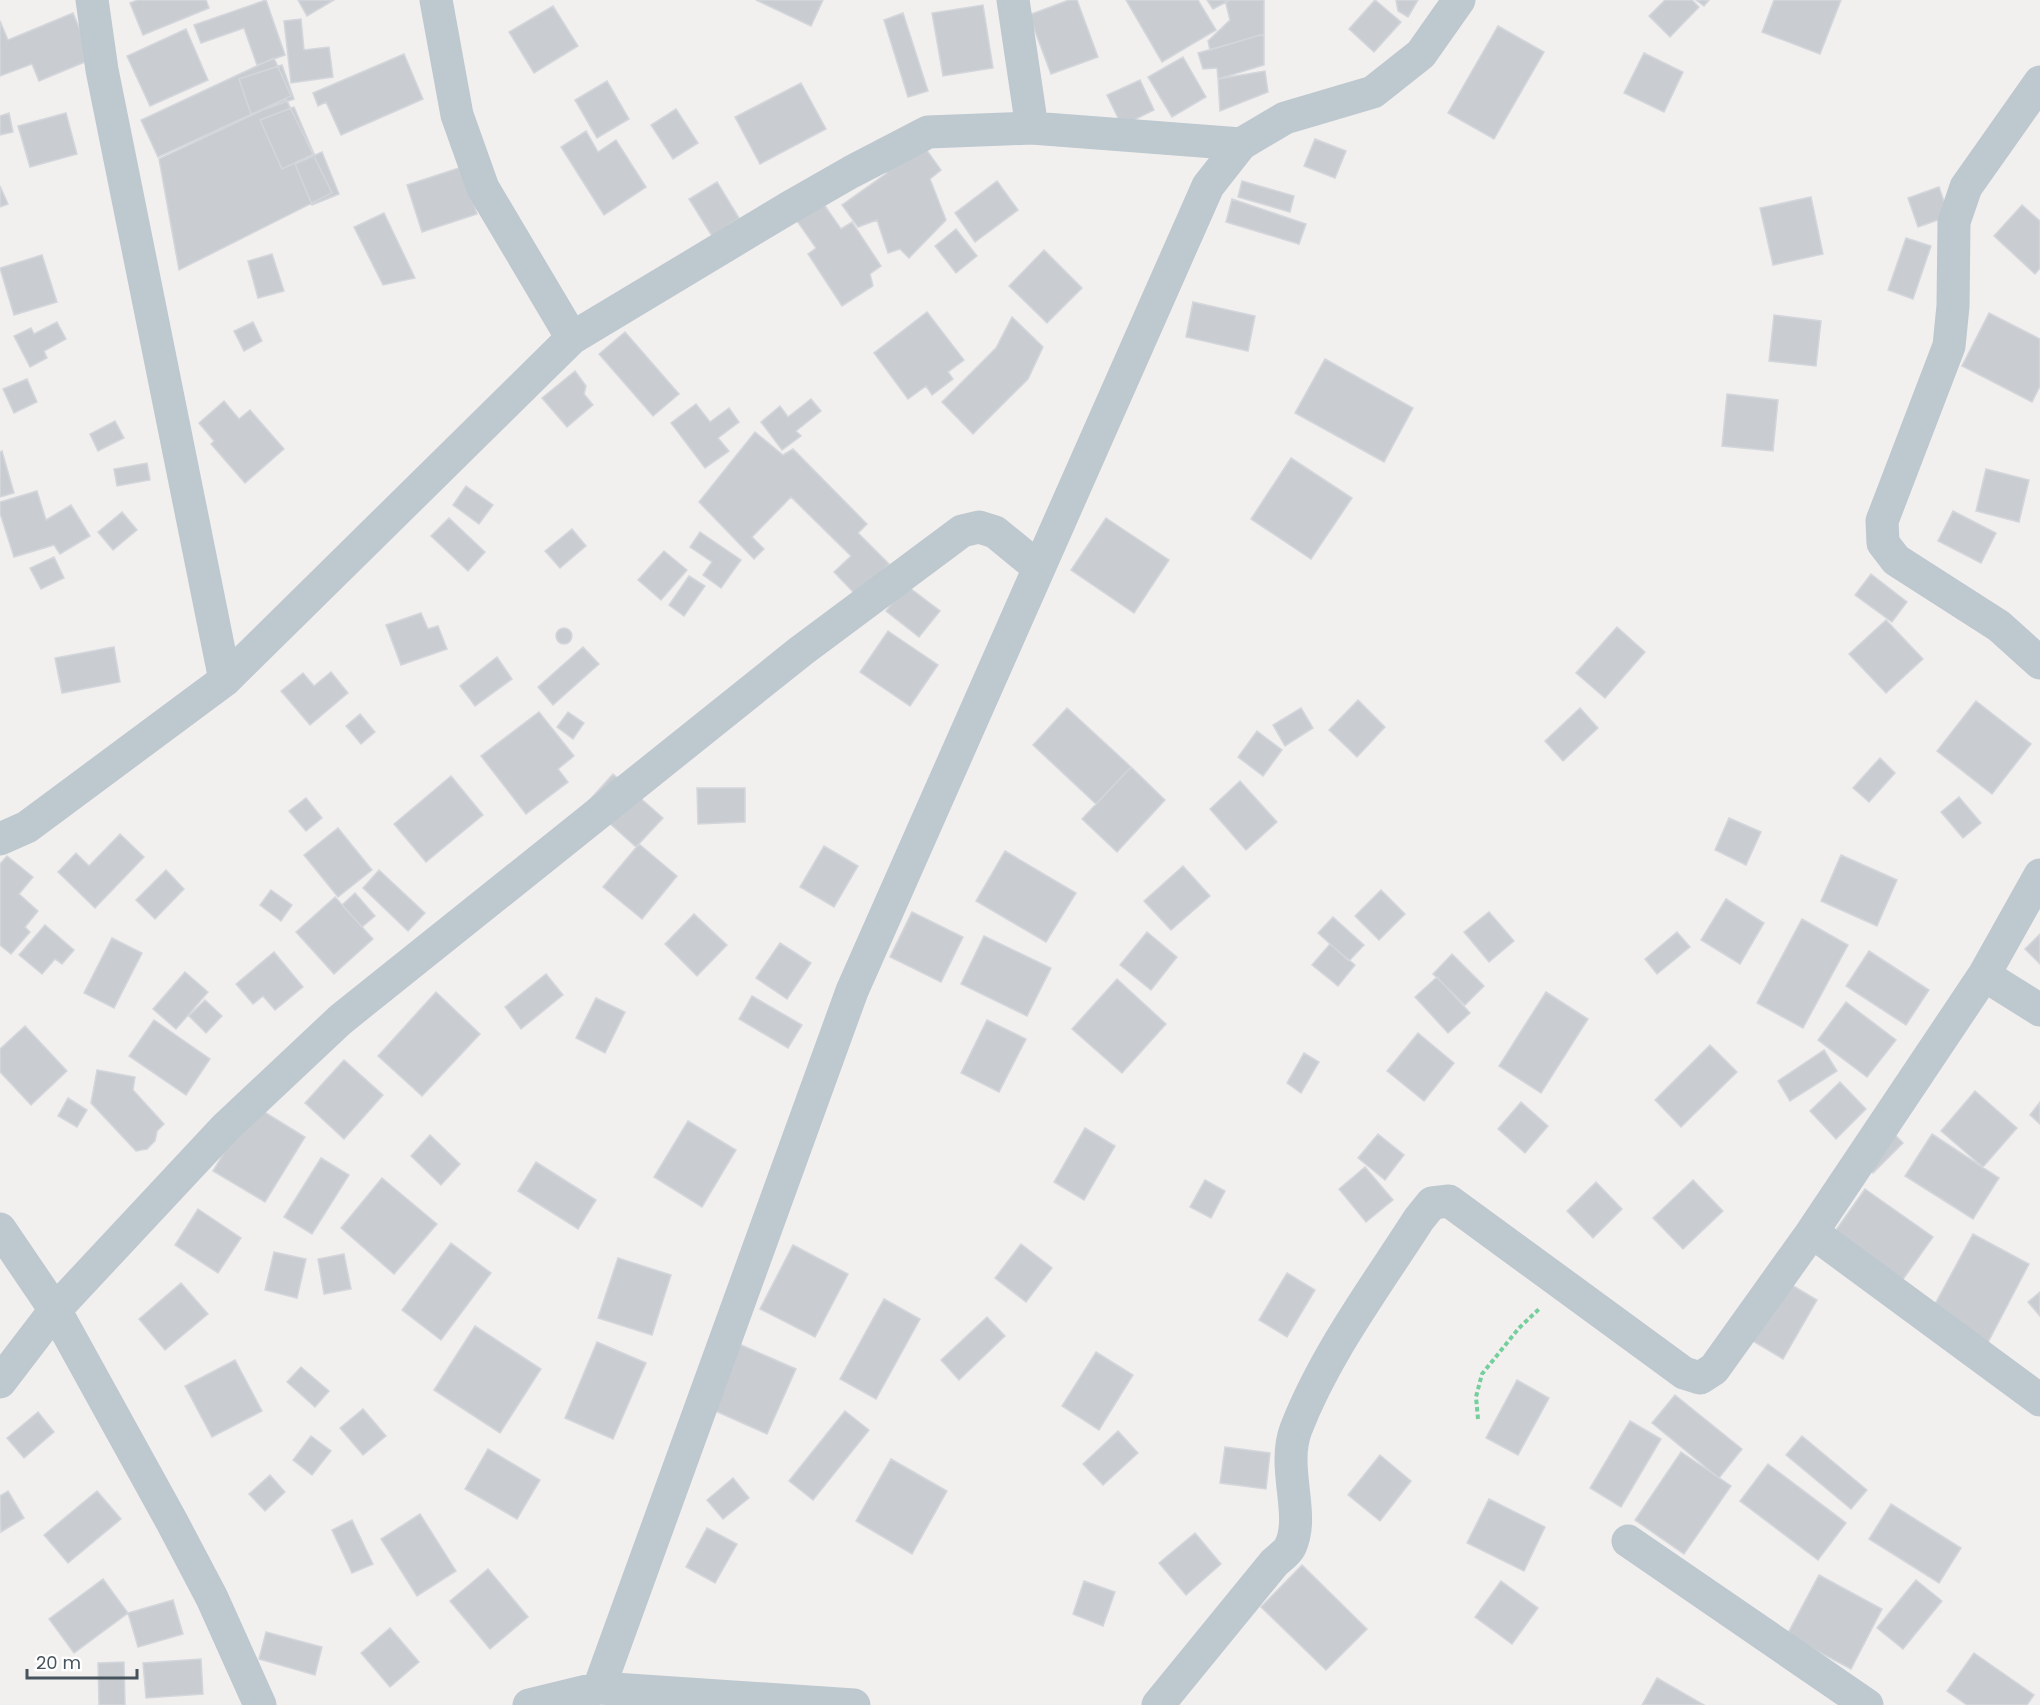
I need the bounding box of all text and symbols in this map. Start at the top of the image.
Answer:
scale bar [27,1642,136,1680]
text: 20 m [36,1650,81,1675]

